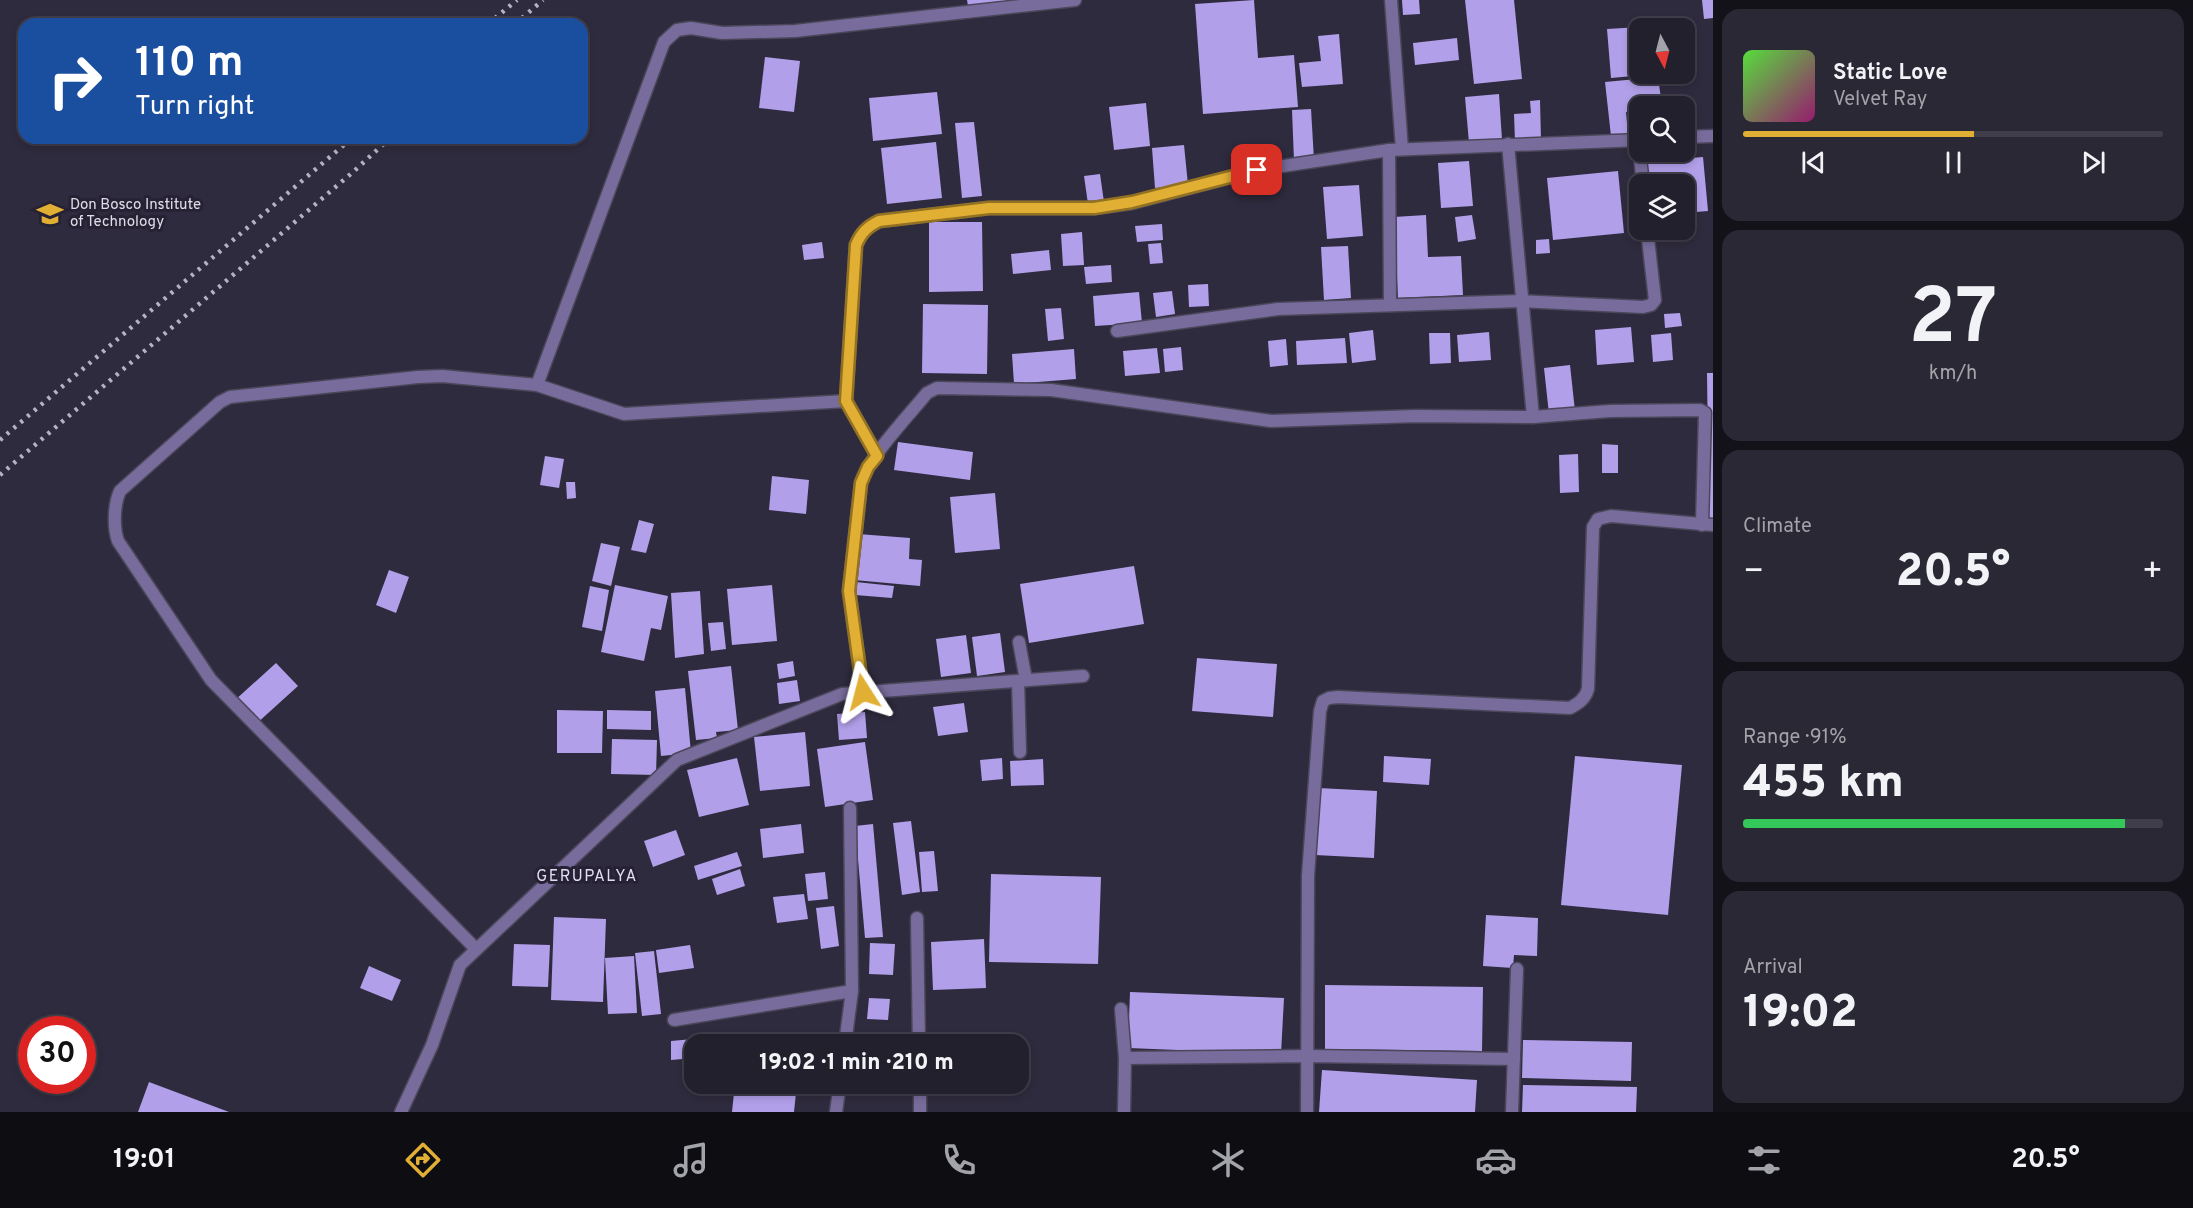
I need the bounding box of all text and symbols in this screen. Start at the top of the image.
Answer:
north arrow [1629,18,1695,84]
map controls [1629,18,1695,240]
text: 110 m [135,38,244,91]
icon: right [36,42,114,120]
text: Static Love [1833,60,1947,87]
text: Velvet Ray [1833,87,1927,113]
text: Turn right [135,90,254,124]
button: search [1629,96,1695,162]
pin [1231,144,1282,195]
icon: previous [1797,146,1830,179]
icon: pause [1937,146,1970,179]
icon: next [2077,146,2110,179]
icon: arrive [1240,153,1273,186]
button: layers [1629,174,1695,240]
place label: Don Bosco Institute of Technology [70,196,201,232]
school or university icon: Don Bosco Institute of Technology [35,199,65,229]
text: 27 [1909,272,1997,371]
text: km/h [1929,361,1977,387]
text: Climate [1743,514,1812,540]
text: 20.5° [1896,545,2010,602]
text: − [1743,552,1764,594]
text: + [2142,552,2163,594]
position arrow [831,660,895,724]
text: Range · 91% [1743,725,1847,751]
text: 455 km [1743,756,1904,813]
district label: GERUPALYA [536,867,638,887]
text: Arrival [1743,955,1803,981]
text: 19:02 [1743,986,1858,1043]
speed limit sign: 30 [18,1016,96,1094]
text: 19:02 · 1 min · 210 m [759,1050,954,1077]
icon: directions [402,1139,444,1181]
icon: music [670,1139,712,1181]
icon: phone [938,1139,980,1181]
icon: climate [1207,1139,1249,1181]
icon: car [1475,1139,1517,1181]
icon: filters [1743,1139,1785,1181]
text: 19:01 [113,1143,176,1177]
text: 20.5° [2011,1143,2080,1177]

